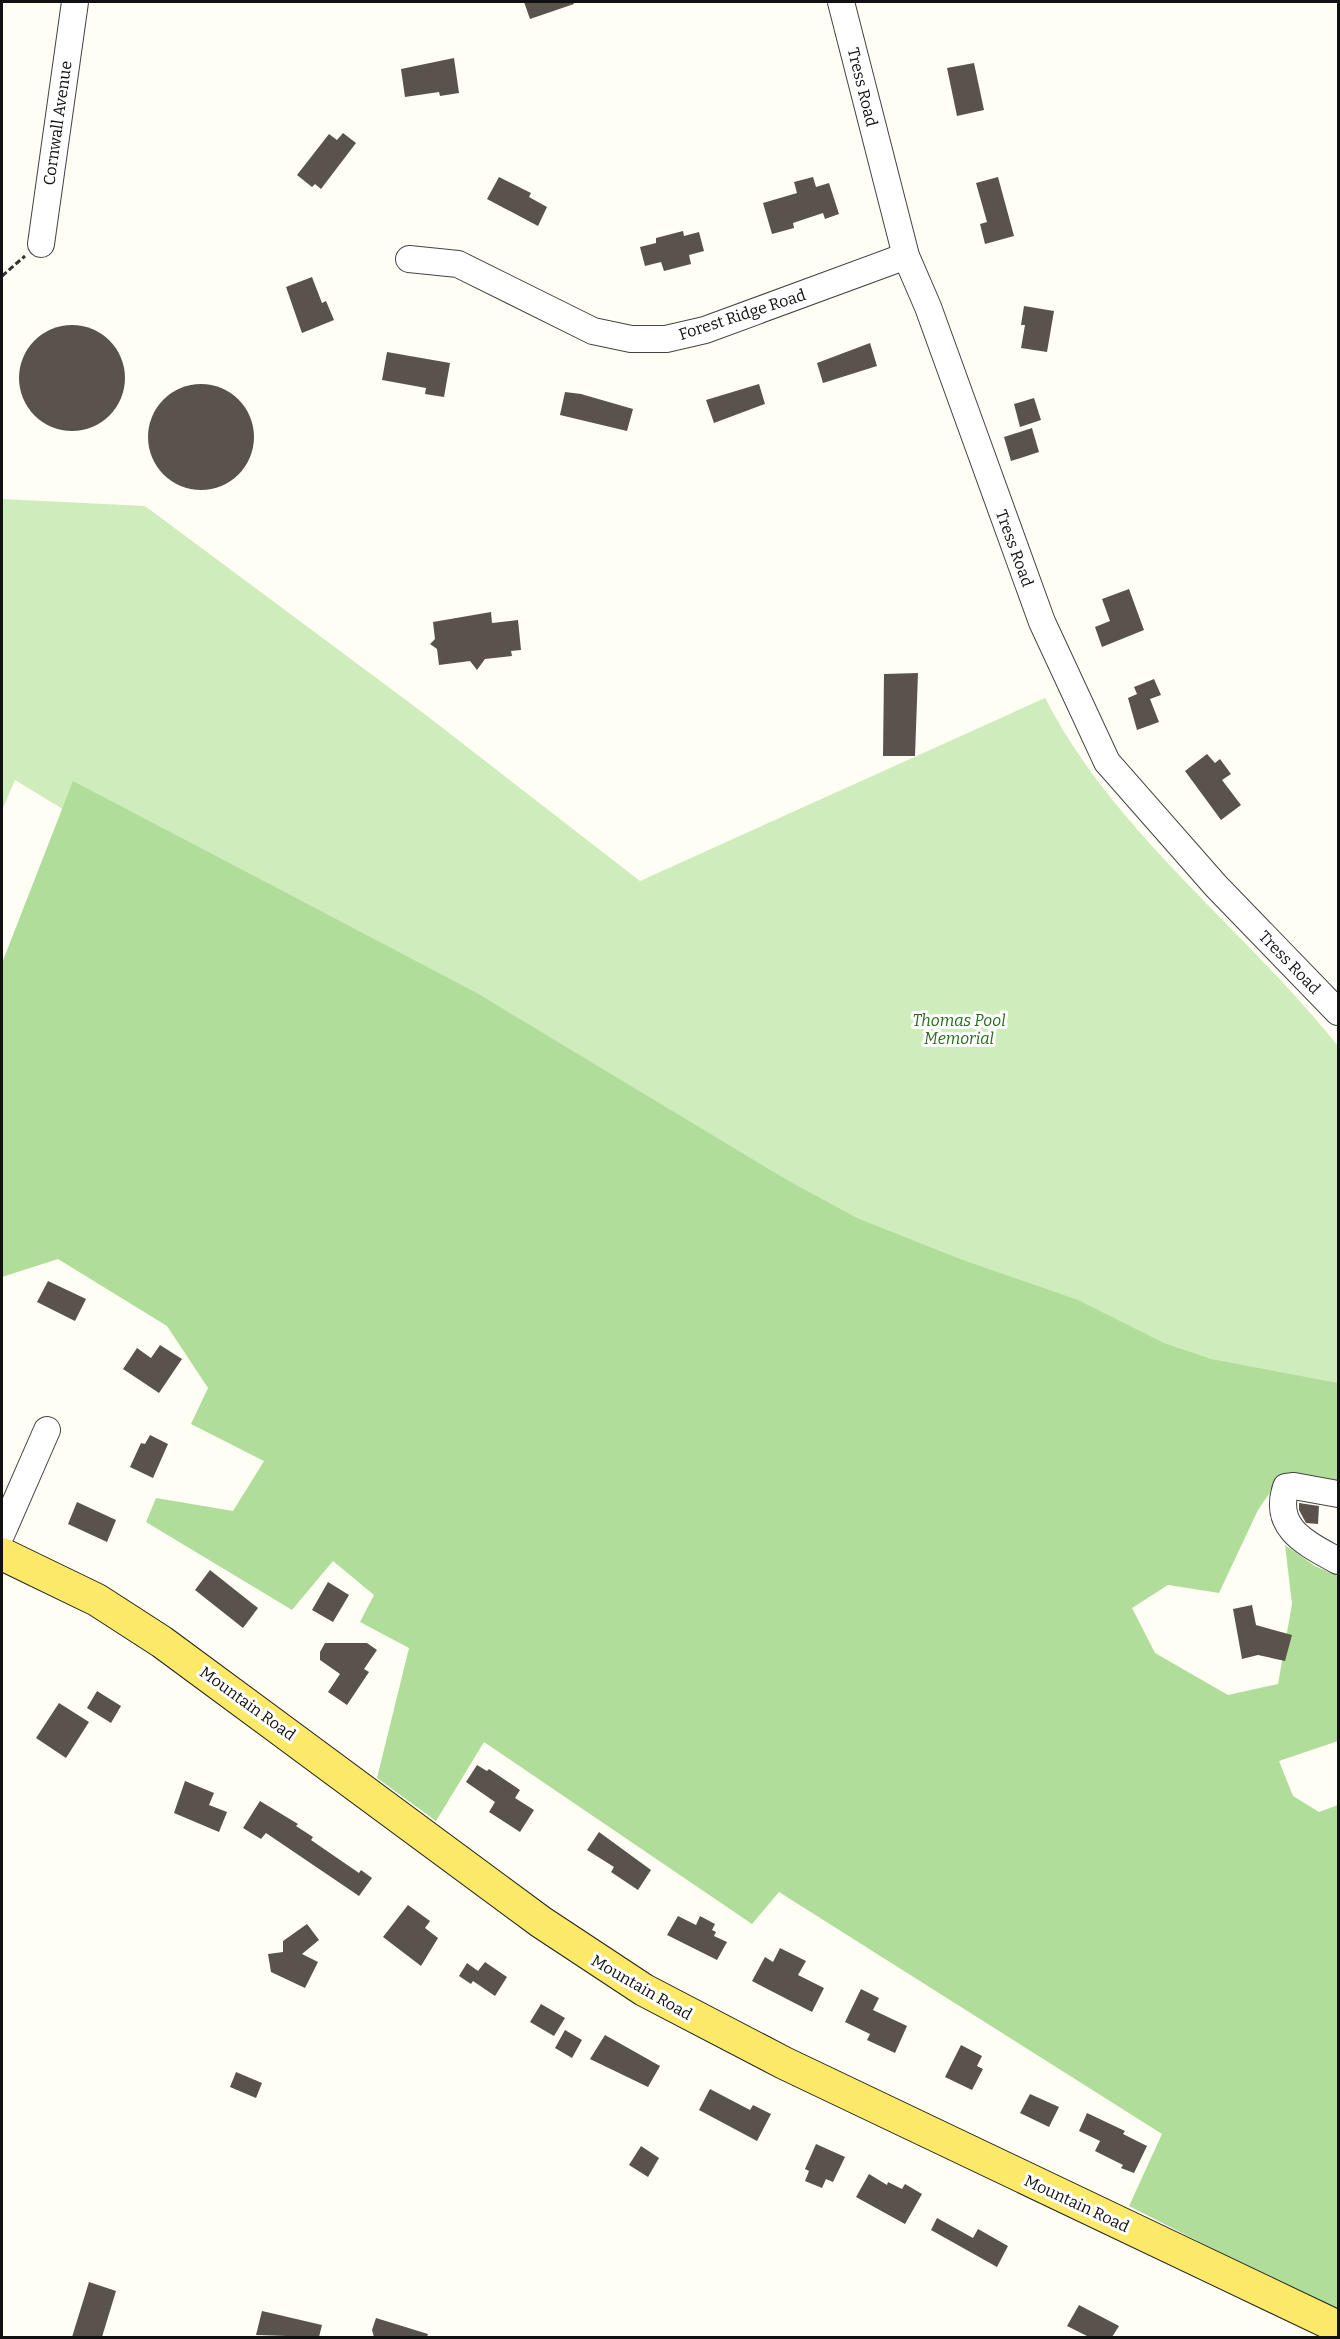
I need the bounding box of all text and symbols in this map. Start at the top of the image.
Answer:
street label: Tress Road [844,46,882,129]
street label: Cornwall Avenue [39,60,76,187]
street label: Forest Ridge Road [676,285,809,344]
street label: Tress Road [992,507,1037,590]
street label: Tress Road [1255,927,1325,998]
park label: Thomas Pool Memorial [912,1011,1006,1048]
street label: Mountain Road [196,1662,300,1745]
street label: Mountain Road [588,1951,696,2024]
street label: Mountain Road [1021,2171,1133,2236]

